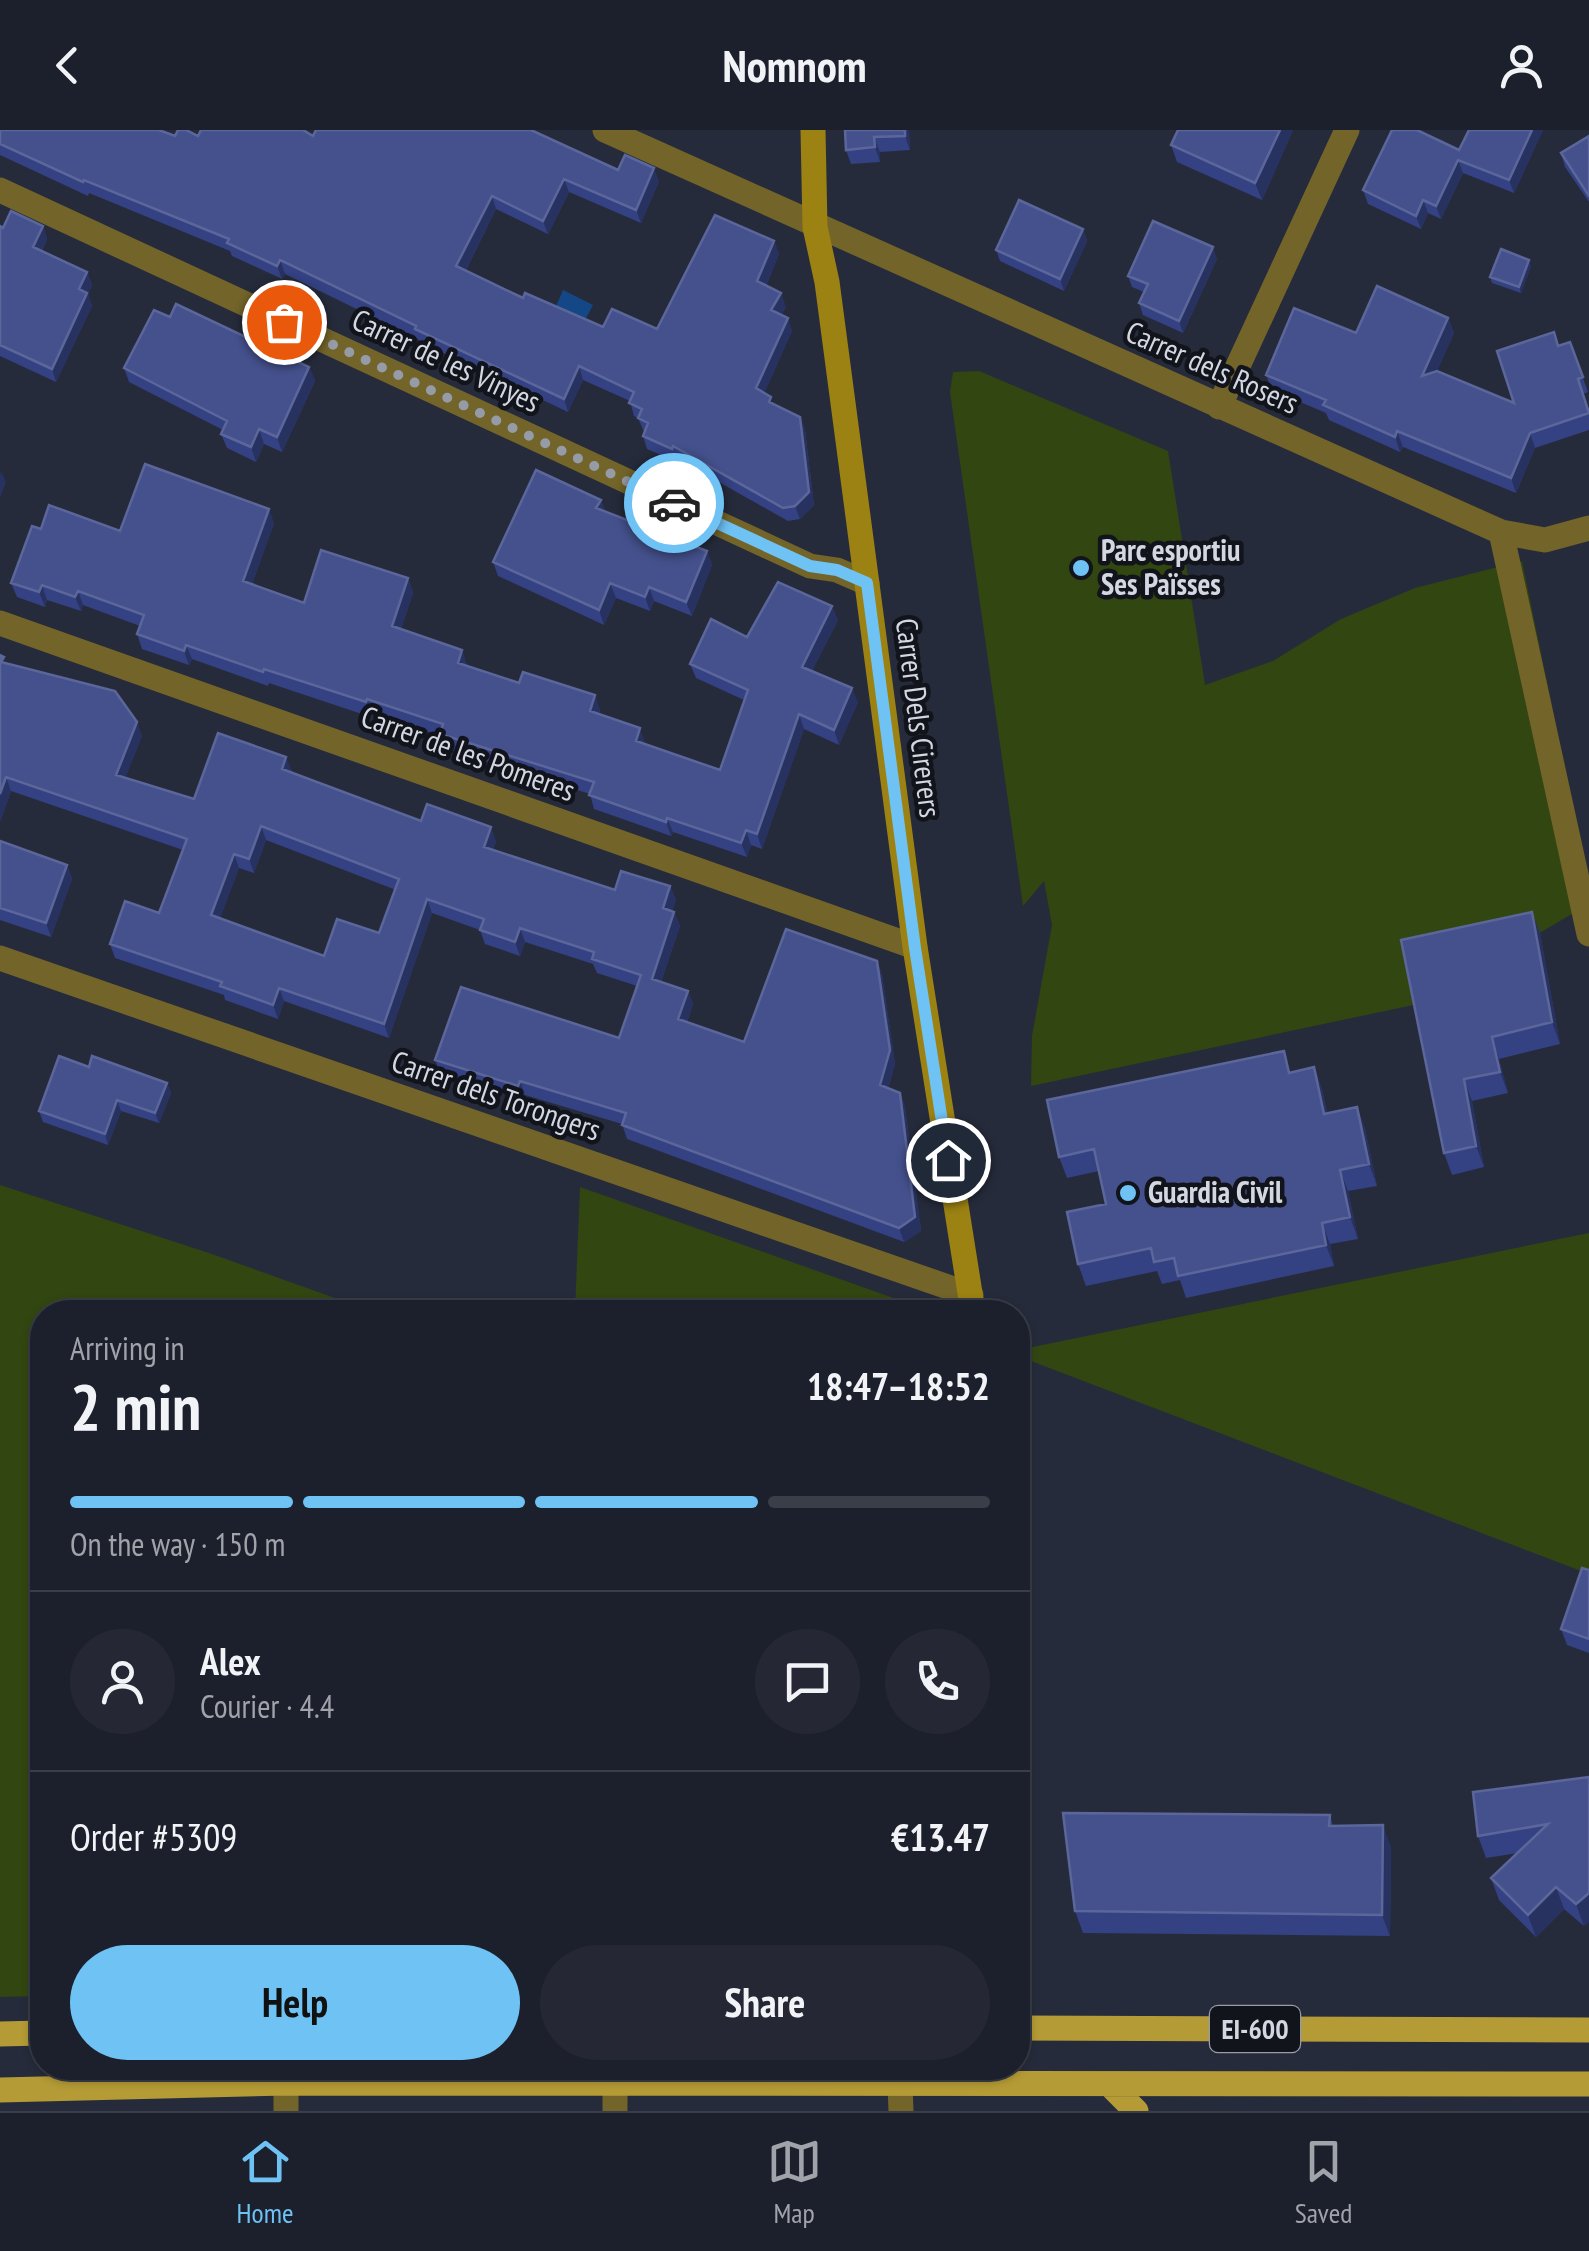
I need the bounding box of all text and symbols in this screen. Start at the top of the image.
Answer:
text: Nomnom [722,36,867,94]
icon: back [40,38,95,93]
icon: person [1494,38,1549,93]
pin [242,280,327,365]
icon: bag [257,295,312,350]
street label: Carrer de les Vinyes [346,299,547,420]
street label: Carrer dels Rosers [1120,311,1305,422]
courier [624,453,724,553]
icon: car [647,476,702,531]
place label: Parc esportiu Ses Païsses [1101,530,1240,603]
marker: Parc esportiu Ses Païsses [1070,557,1092,579]
street label: Carrer Dels Cirerers [888,616,951,820]
street label: Carrer de les Pomeres [356,696,581,809]
street label: Carrer dels Torongers [387,1041,606,1149]
pin [906,1118,991,1203]
icon: home [921,1133,976,1188]
place label: Guardia Civil [1148,1172,1283,1211]
marker: Guardia Civil [1117,1182,1139,1204]
text: Arriving in [70,1327,185,1369]
text: 18:47–18:52 [807,1361,990,1410]
text: 2 min [70,1364,201,1448]
text: On the way · 150 m [70,1523,285,1565]
button: person [70,1629,175,1734]
button: chat [755,1629,860,1734]
button: phone [885,1629,990,1734]
text: Alex [200,1636,261,1685]
text: Courier · 4.4 [200,1685,334,1727]
text: Order #5309 [70,1812,237,1861]
text: €13.47 [891,1812,990,1861]
button: Help [70,1945,520,2060]
button: Share [540,1945,990,2060]
road number: EI-600 [1210,2006,1300,2052]
tab: Home [237,2134,293,2231]
tab: Map [767,2134,822,2231]
tab: Saved [1295,2134,1352,2231]

